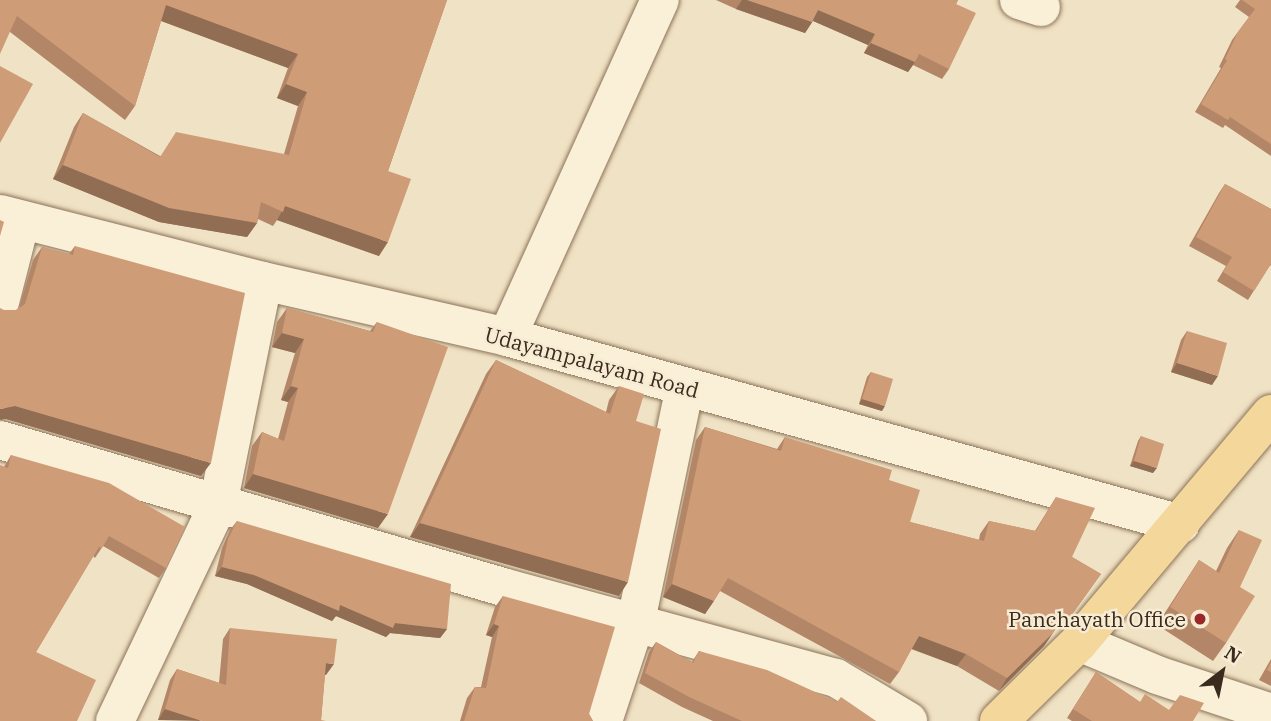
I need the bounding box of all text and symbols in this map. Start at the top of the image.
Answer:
street label: Udayampalayam Road [482,321,702,403]
place label: Panchayath Office [1008,606,1186,632]
marker: Panchayath Office [1192,611,1208,627]
north arrow [1187,637,1257,707]
text: N [1220,640,1246,668]

